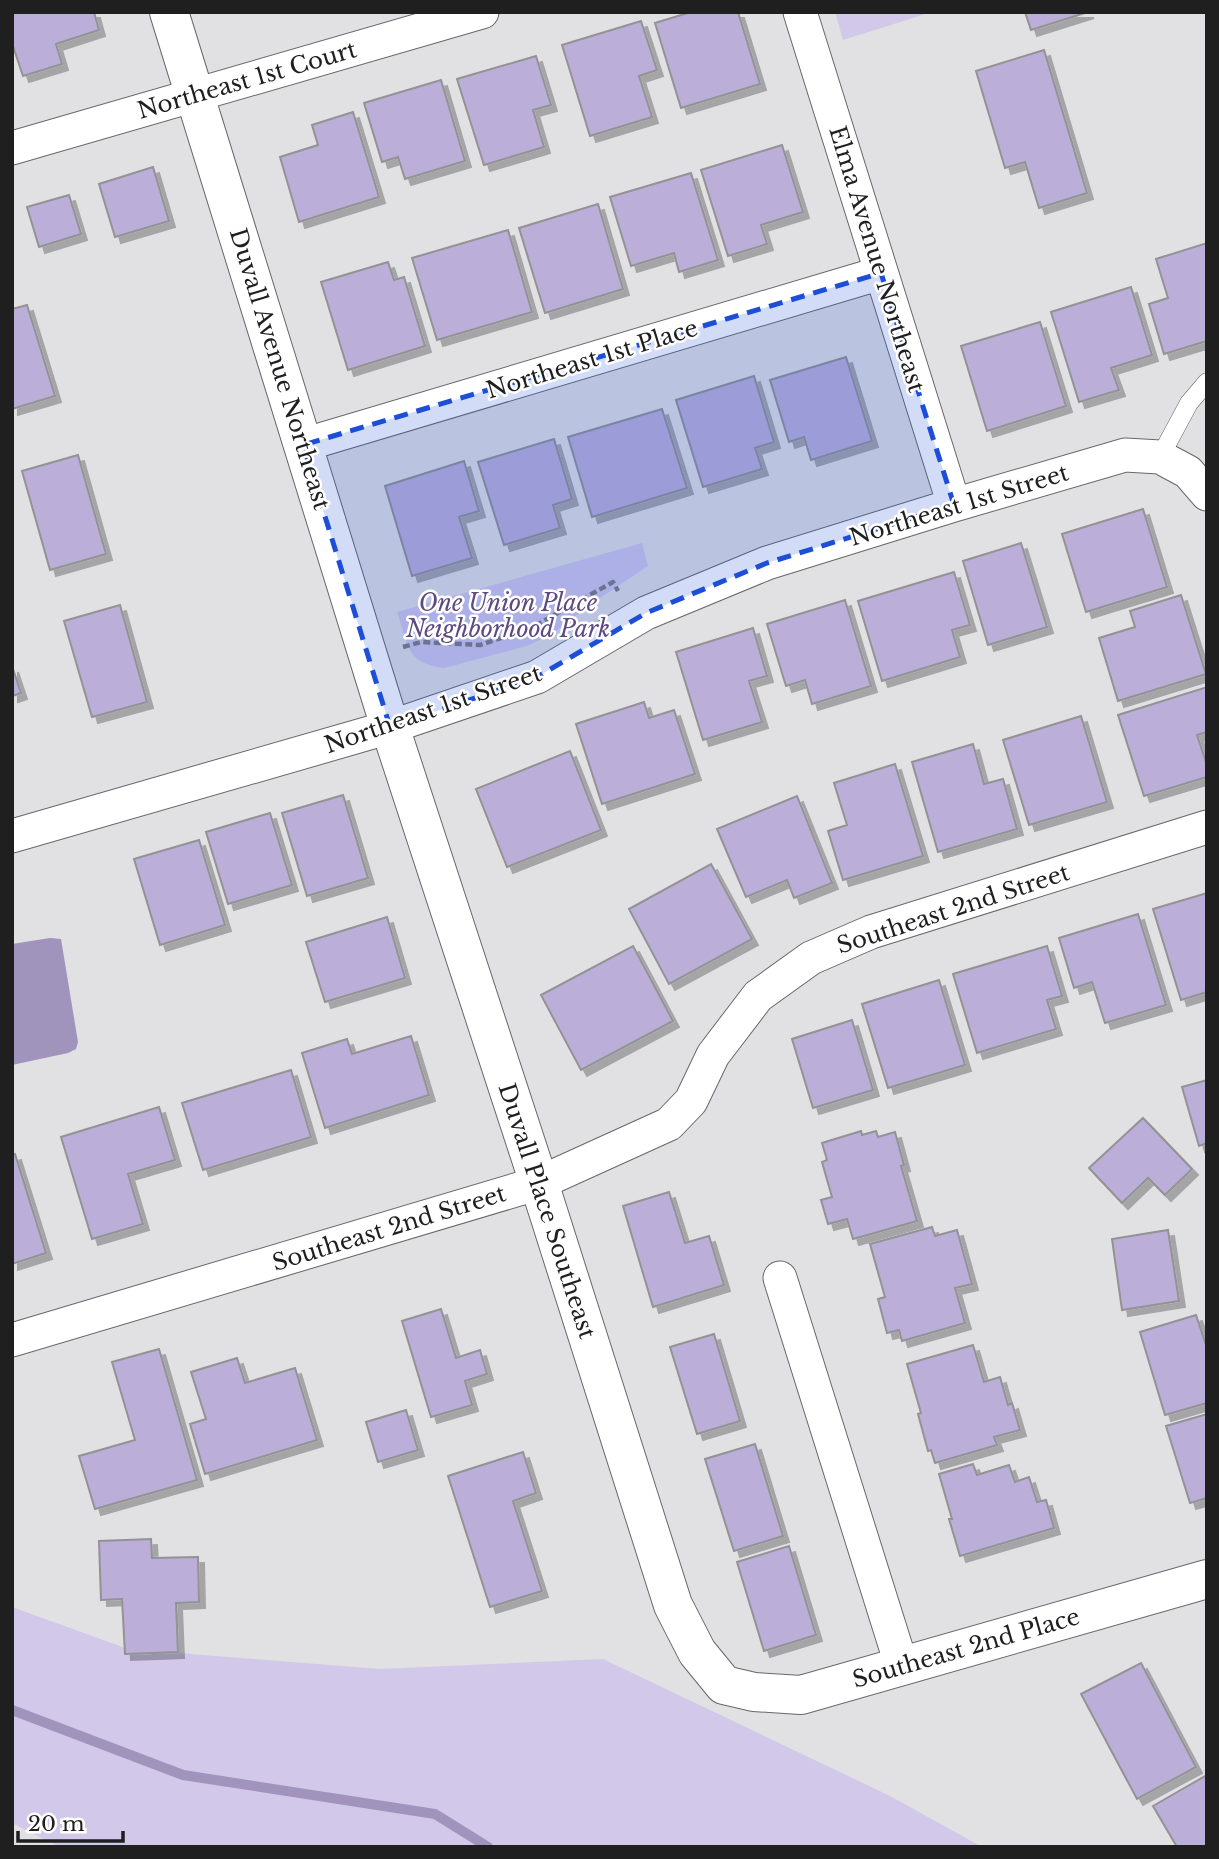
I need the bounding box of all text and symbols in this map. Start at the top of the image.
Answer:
street label: Northeast 1st Court [134,35,360,125]
street label: Elma Avenue Northeast [823,123,931,396]
street label: Duvall Avenue Northeast [224,225,336,513]
street label: Northeast 1st Place [483,313,701,405]
street label: Northeast 1st Street [846,458,1072,552]
park label: One Union Place Neighborhood Park [405,589,610,643]
street label: Northeast 1st Street [321,659,545,759]
street label: Southeast 2nd Street [833,858,1073,960]
street label: Duvall Place Southeast [492,1080,602,1342]
street label: Southeast 2nd Street [269,1179,509,1277]
street label: Southeast 2nd Place [849,1602,1083,1694]
scale bar [18,1800,122,1844]
text: 20 m [28,1811,85,1837]

